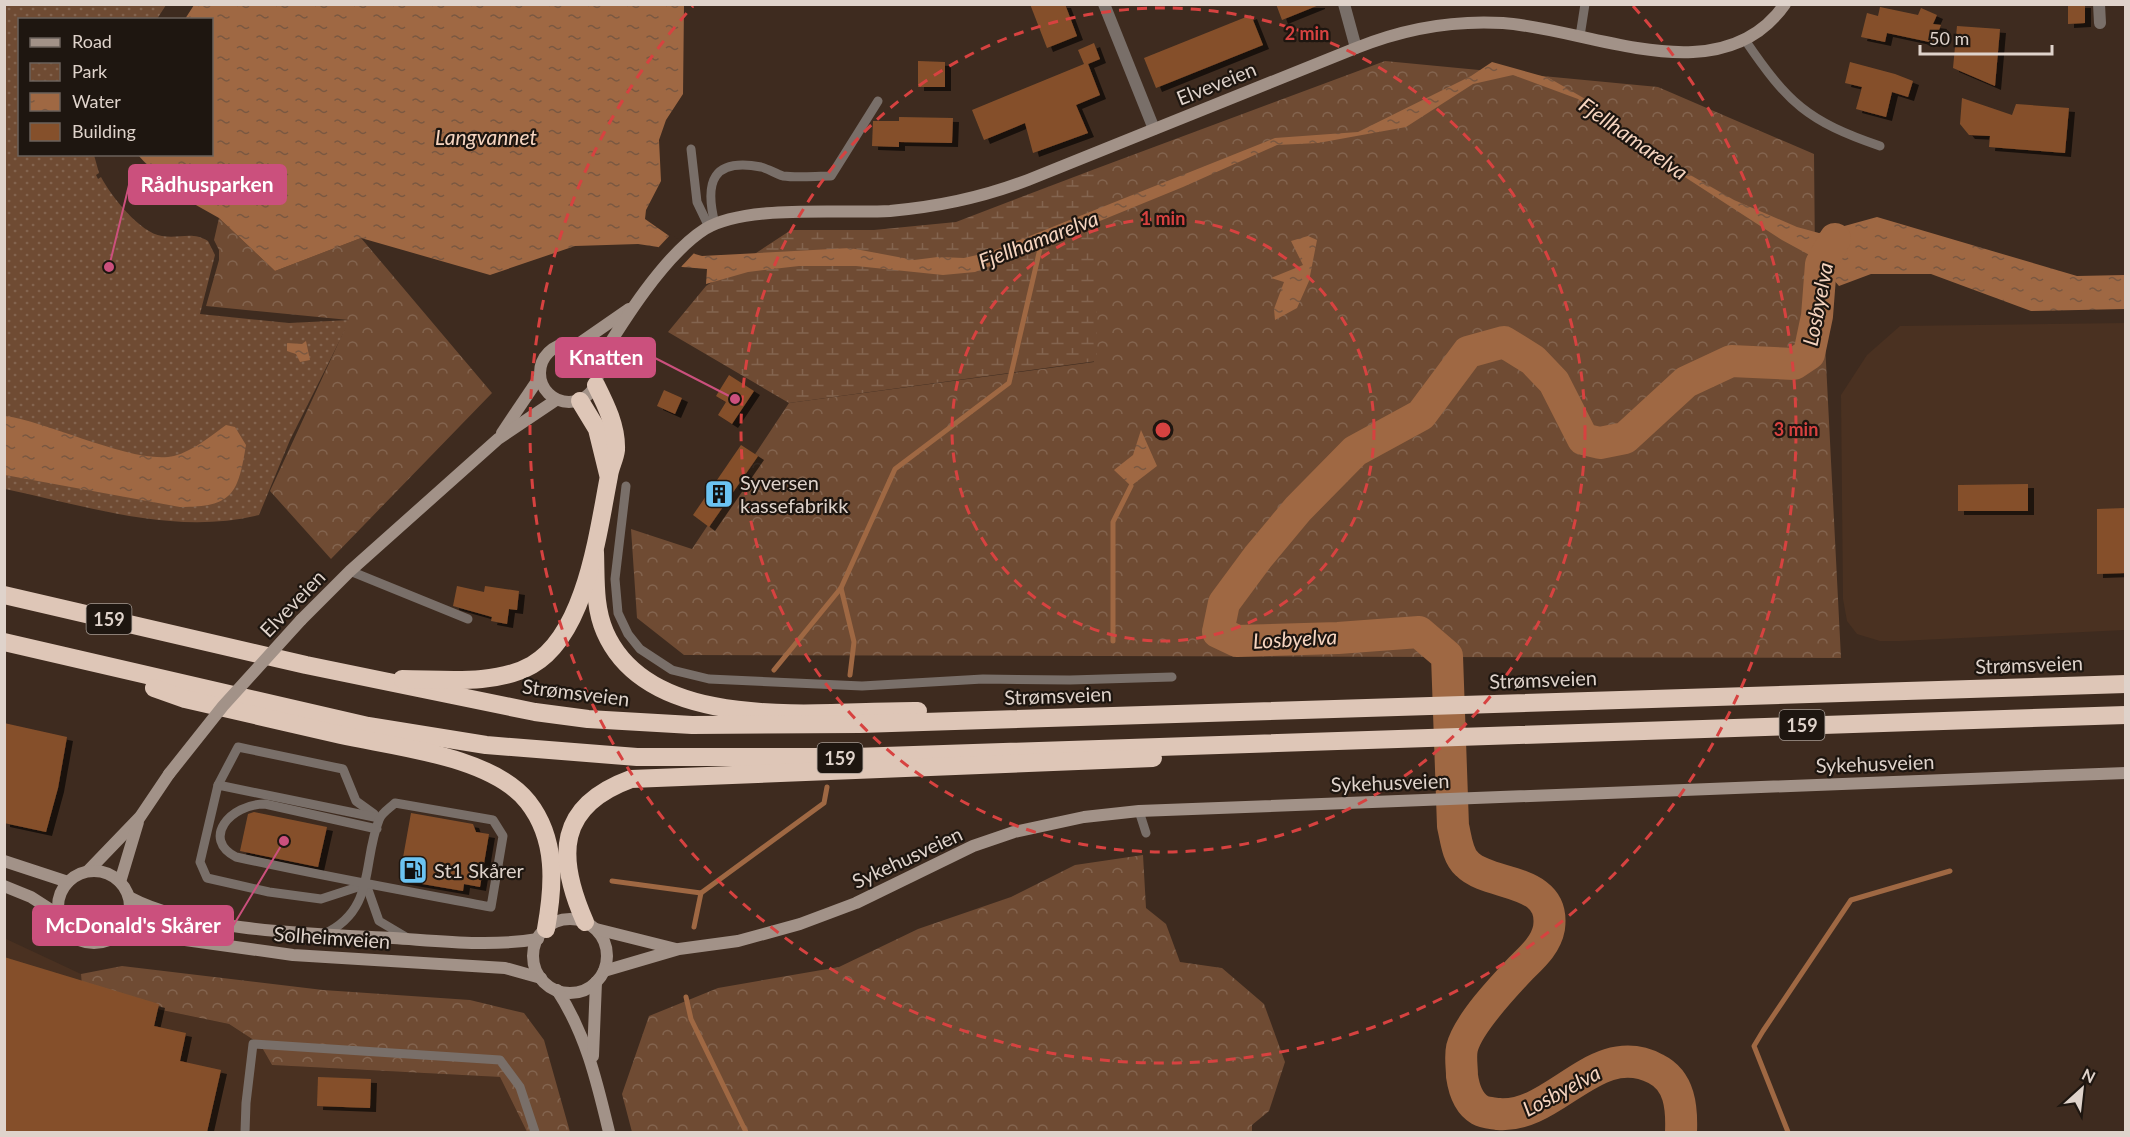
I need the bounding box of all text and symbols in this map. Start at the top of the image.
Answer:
legend [18,18,213,156]
scale bar [1920,18,2052,56]
text: 2 min [1285,22,1329,44]
text: 50 m [1929,27,1969,49]
text: Road [72,30,112,52]
street label: Elveveien [1173,56,1259,110]
text: Park [72,60,108,82]
text: Water [72,90,121,112]
water label: Fjellhamarelva [1575,92,1693,184]
text: Building [72,120,136,142]
water label: Langvannet [435,124,537,149]
callout: Rådhusparken [129,165,286,204]
text: Rådhusparken [141,171,273,196]
water label: Fjellhamarelva [975,205,1101,273]
text: 1 min [1141,207,1185,229]
water label: Losbyelva [1797,260,1837,348]
callout: Knatten [556,338,655,377]
text: Knatten [569,344,643,369]
text: 3 min [1774,418,1818,440]
centre of rings [1153,420,1173,440]
place label: Syversen kassefabrikk [740,470,849,517]
building icon: Syversen kassefabrikk [703,478,735,510]
street label: Elveveien [254,565,330,641]
road number: 159 [86,604,132,634]
water label: Losbyelva [1252,623,1338,653]
street label: Strømsveien [1975,650,2083,678]
street label: Strømsveien [1489,665,1597,693]
street label: Strømsveien [521,674,631,710]
street label: Strømsveien [1004,681,1112,709]
road number: 159 [1780,710,1824,740]
road number: 159 [818,743,862,773]
street label: Sykehusveien [1815,749,1935,777]
street label: Sykehusveien [1330,768,1450,796]
street label: Sykehusveien [848,821,966,893]
fuel station icon: St1 Skårer [397,854,429,886]
place label: St1 Skårer [434,858,524,882]
callout: McDonald's Skårer [33,906,233,945]
text: McDonald's Skårer [45,912,221,937]
street label: Solheimveien [273,921,391,953]
water label: Losbyelva [1518,1059,1604,1121]
north arrow [2052,1059,2112,1119]
text: N [2079,1064,2099,1086]

